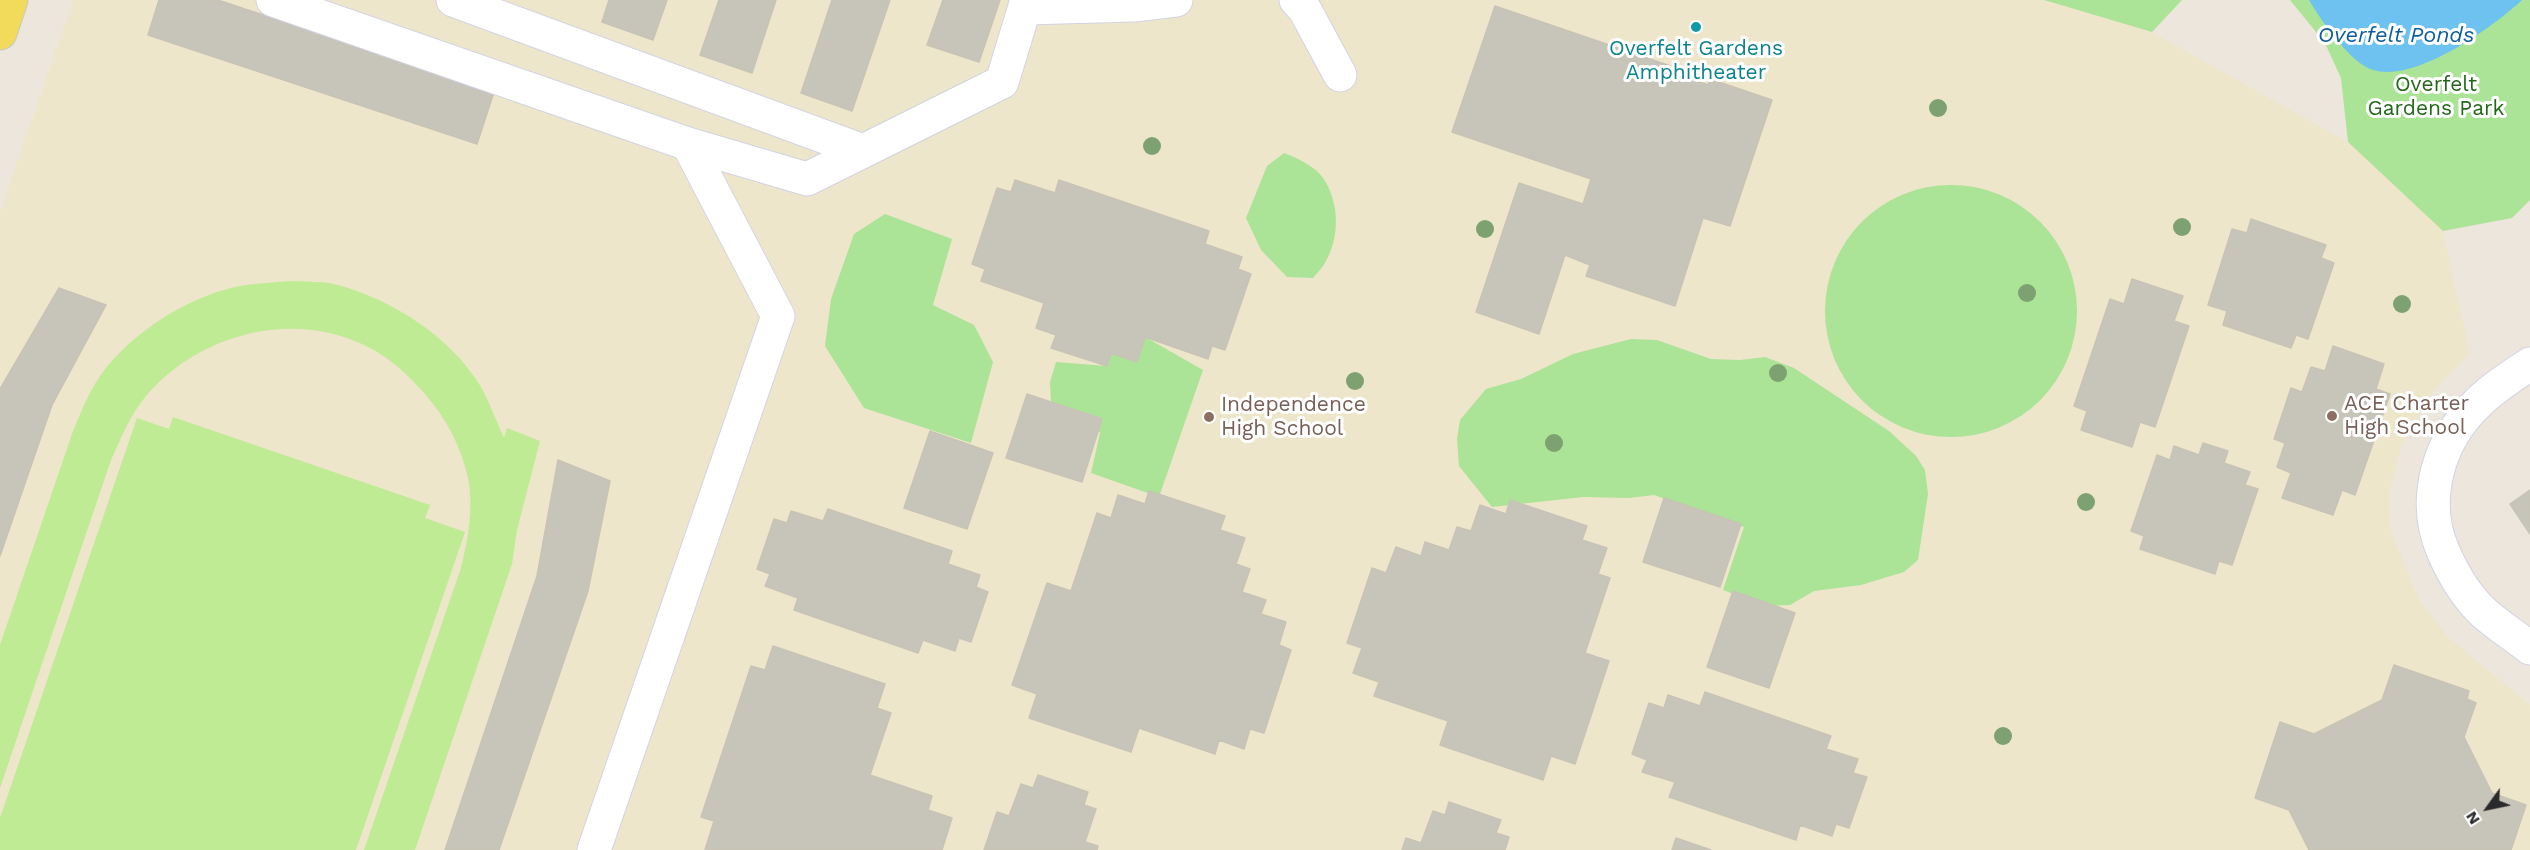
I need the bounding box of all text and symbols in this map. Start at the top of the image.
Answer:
marker: Overfelt Gardens Amphitheater [1689,20,1703,34]
water label: Overfelt Ponds [2318,23,2474,49]
place label: Overfelt Gardens Amphitheater [1609,36,1783,86]
park label: Overfelt Gardens Park [2367,72,2505,122]
place label: ACE Charter High School [2344,391,2469,441]
place label: Independence High School [1221,392,1366,442]
marker: ACE Charter High School [2325,409,2339,423]
marker: Independence High School [1202,410,1216,424]
north arrow [2458,778,2518,838]
text: N [2461,808,2484,828]

